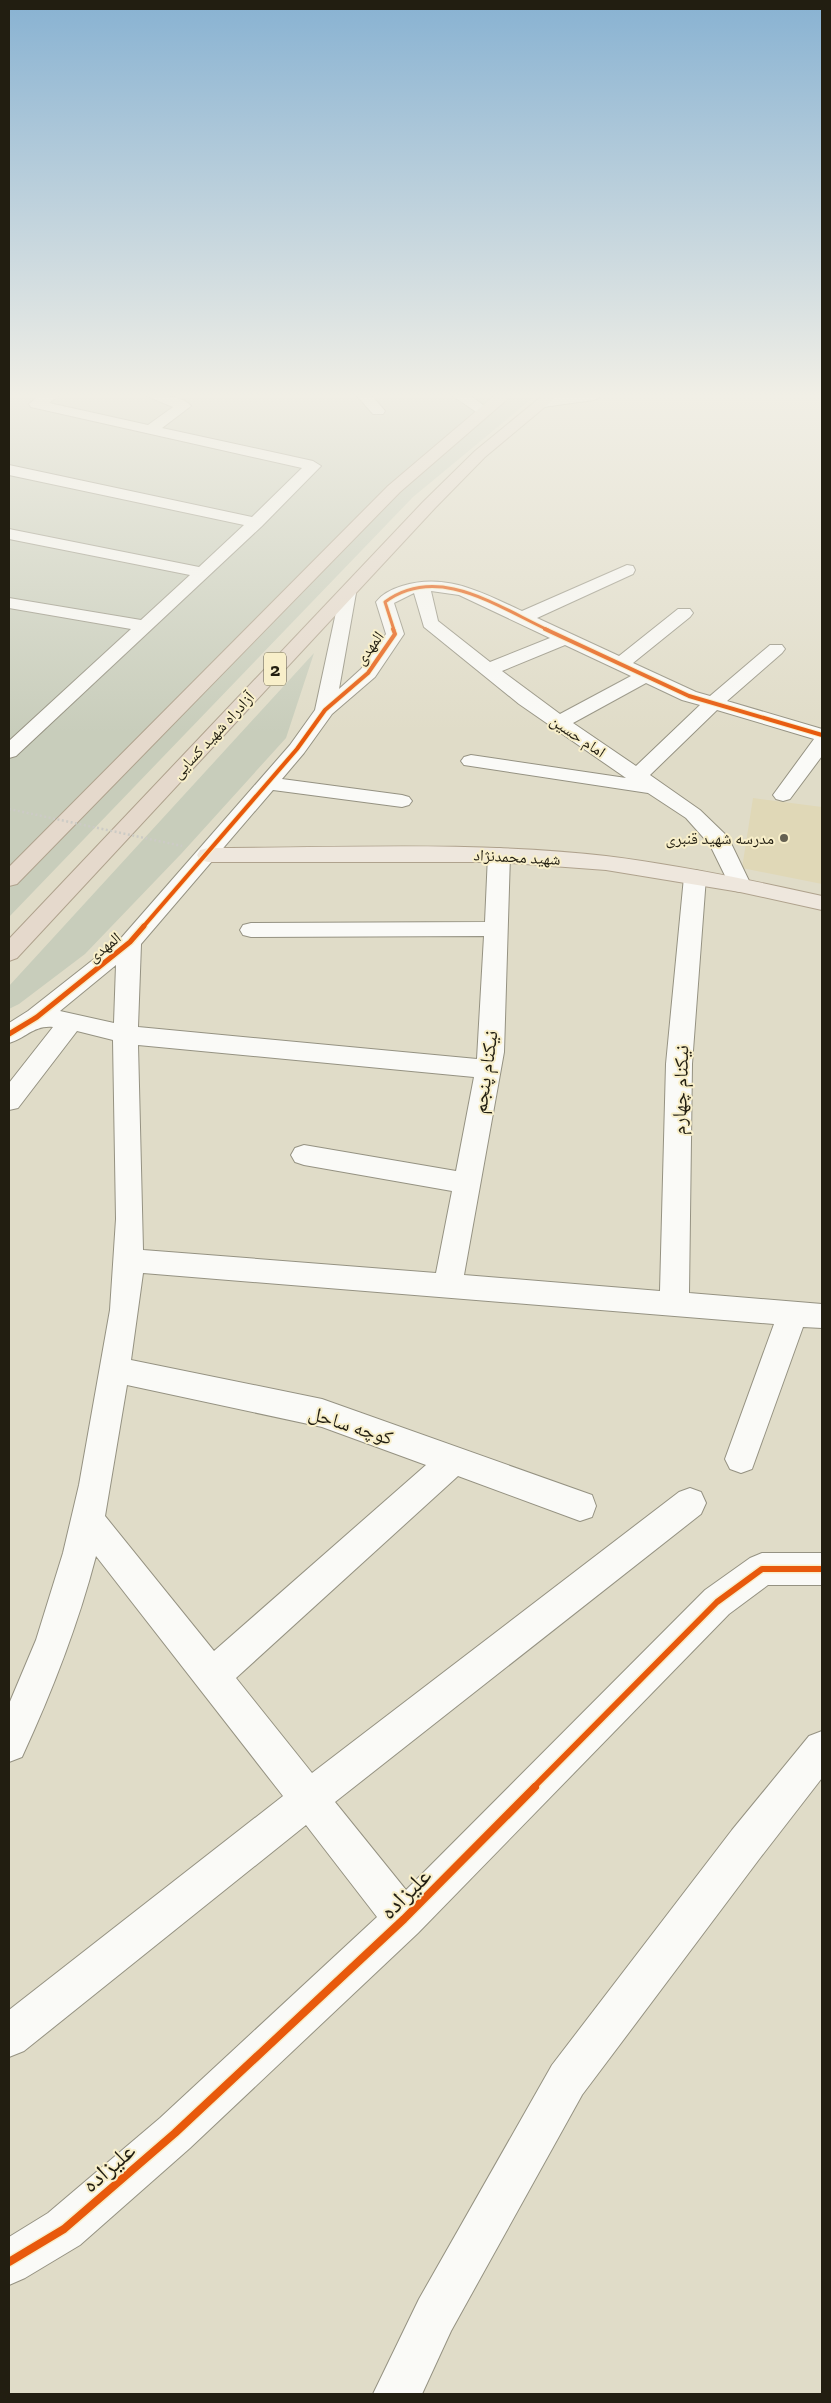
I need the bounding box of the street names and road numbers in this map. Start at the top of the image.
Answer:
street label: المهدی [350,627,388,669]
road number: 2 [264,652,286,686]
street label: آزادراه شهید کسایی [168,687,259,783]
street label: امام حسین [546,711,609,762]
street label: شهید محمدنژاد [473,845,561,869]
street label: المهدی [83,928,125,967]
street label: نیکنام پنجم [467,1029,505,1115]
street label: نیکنام چهارم [666,1045,696,1135]
street label: کوچه ساحل [306,1400,396,1450]
street label: علیزاده [373,1861,437,1925]
street label: علیزاده [75,2136,141,2198]

